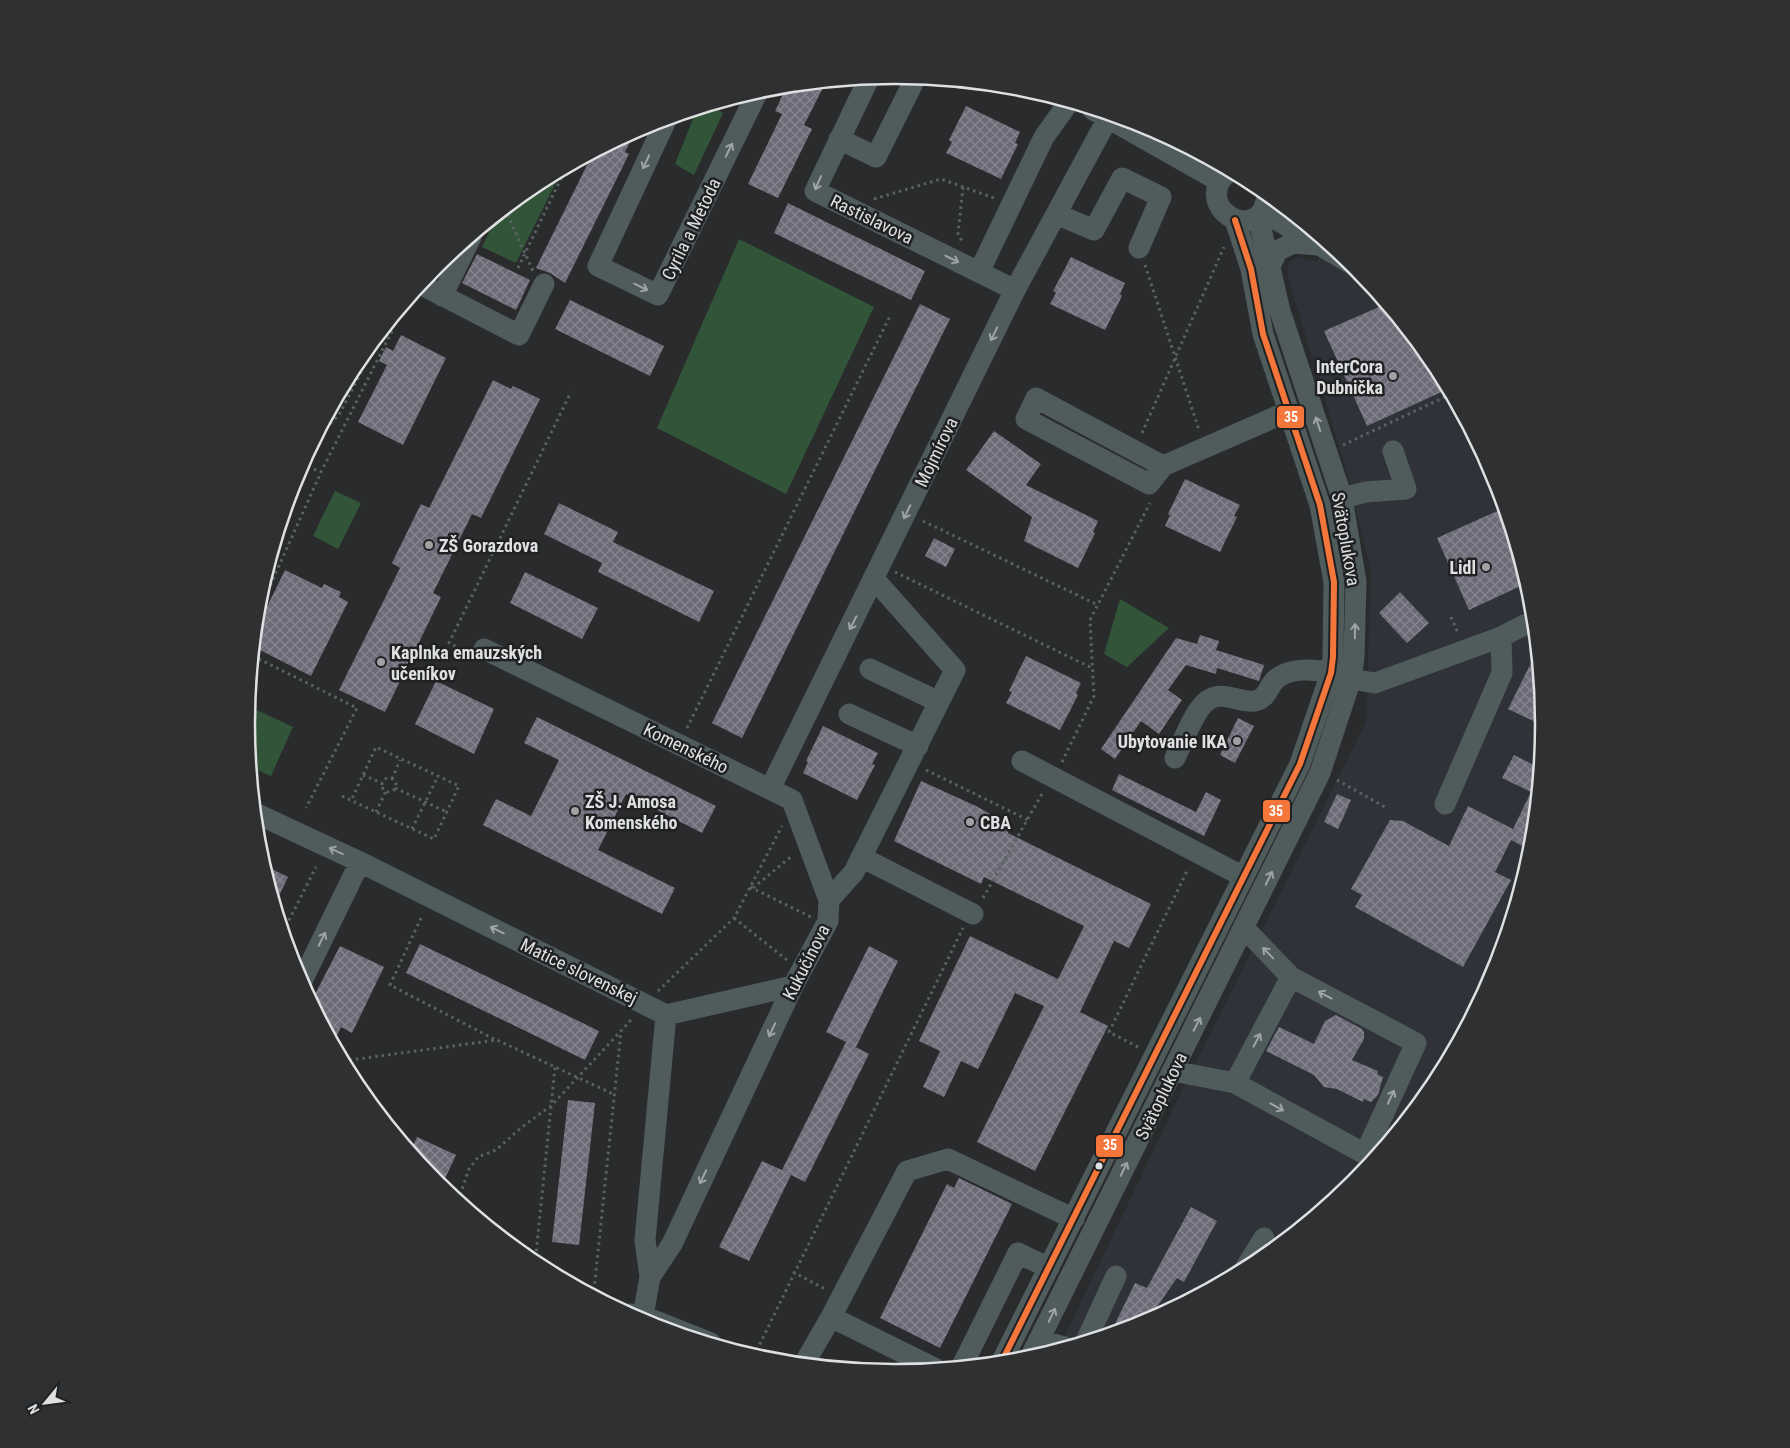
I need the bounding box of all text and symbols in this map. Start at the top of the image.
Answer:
one-way arrow [724,143,734,158]
one-way arrow [641,154,651,169]
street label: Cyrila a Metoda [657,175,725,283]
one-way arrow [813,175,823,190]
street label: Rastislavova [827,190,917,248]
one-way arrow [945,254,960,264]
one-way arrow [633,283,648,292]
one-way arrow [989,326,998,341]
place label: InterCora Dubnička [1316,356,1383,398]
marker: InterCora Dubnička [1387,370,1399,382]
line badge: 35 [1276,405,1305,429]
text: 35 [1284,409,1298,425]
street label: Mojmírova [910,414,962,490]
one-way arrow [1313,417,1322,432]
street label: Svätoplukova [1327,491,1365,587]
one-way arrow [902,504,911,519]
place label: ZŠ Gorazdova [439,535,538,556]
marker: ZŠ Gorazdova [423,539,435,551]
place label: Lidl [1449,557,1476,578]
marker: Lidl [1480,561,1492,573]
one-way arrow [848,615,857,630]
one-way arrow [1350,623,1360,639]
place label: Kaplnka emauzských učeníkov [391,642,542,684]
marker: Kaplnka emauzských učeníkov [375,656,387,668]
street label: Komenského [640,718,732,778]
place label: Ubytovanie IKA [1118,731,1227,752]
marker: Ubytovanie IKA [1231,735,1243,747]
place label: ZŠ J. Amosa Komenského [585,791,678,833]
line badge: 35 [1262,799,1291,823]
text: 35 [1269,803,1283,819]
marker: ZŠ J. Amosa Komenského [569,805,581,817]
place label: CBA [980,812,1011,833]
marker: CBA [964,816,976,828]
one-way arrow [329,845,344,855]
one-way arrow [1265,871,1275,886]
street label: Kukučínova [778,921,834,1003]
one-way arrow [490,925,505,935]
one-way arrow [318,932,328,947]
street label: Matice slovenskej [517,934,641,1008]
one-way arrow [1262,947,1274,959]
one-way arrow [1318,990,1333,1000]
one-way arrow [1193,1017,1202,1032]
one-way arrow [767,1022,776,1037]
one-way arrow [1252,1033,1262,1048]
street label: Svätoplukova [1131,1049,1191,1143]
one-way arrow [1387,1090,1397,1105]
one-way arrow [1270,1102,1285,1112]
line badge: 35 [1095,1134,1124,1158]
text: 35 [1103,1137,1117,1153]
unlabelled marker [1094,1161,1104,1171]
one-way arrow [1120,1162,1130,1177]
one-way arrow [698,1169,707,1184]
one-way arrow [1048,1308,1058,1323]
north arrow [20,1378,70,1428]
text: N [25,1402,43,1417]

